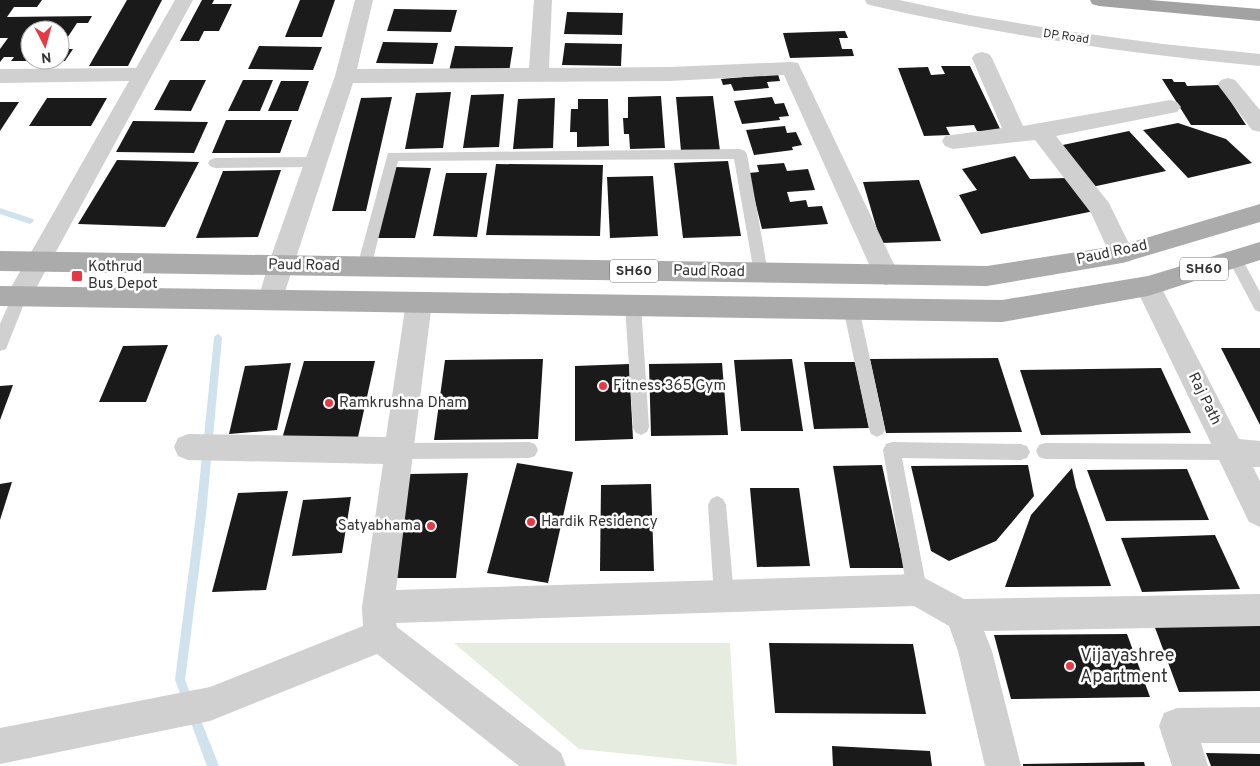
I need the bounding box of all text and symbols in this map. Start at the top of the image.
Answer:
north arrow [20,20,70,70]
street label: DP Road [1042,26,1090,48]
text: N [40,47,52,65]
street label: Paud Road [1075,236,1149,270]
street label: Paud Road [268,256,340,276]
place label: Kothrud Bus Depot [88,258,158,294]
road number: SH60 [1180,258,1228,280]
road number: SH60 [610,260,658,282]
street label: Paud Road [673,262,745,282]
marker: Kothrud Bus Depot [70,269,84,283]
street label: Raj Path [1183,370,1225,428]
place label: Fitness 365 Gym [613,377,726,396]
marker: Fitness 365 Gym [597,380,609,392]
place label: Ramkrushna Dham [339,394,467,413]
marker: Ramkrushna Dham [323,397,335,409]
place label: Hardik Residency [541,513,658,532]
marker: Hardik Residency [525,516,537,528]
place label: Satyabhama [338,517,421,536]
marker: Satyabhama [425,520,437,532]
place label: Vijayashree Apartment [1080,645,1175,689]
marker: Vijayashree Apartment [1064,660,1076,672]

